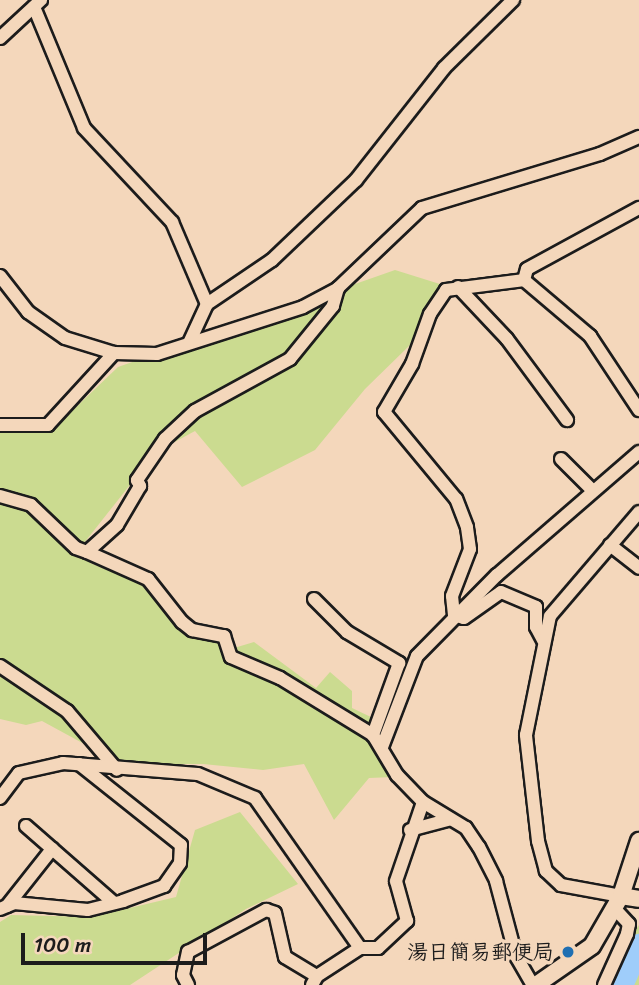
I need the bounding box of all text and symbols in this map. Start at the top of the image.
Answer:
scale bar [24,918,210,962]
text: 100 m [34,926,91,964]
place label: 湯日簡易郵便局 [407,939,554,965]
marker: 湯日簡易郵便局 [560,944,576,960]

